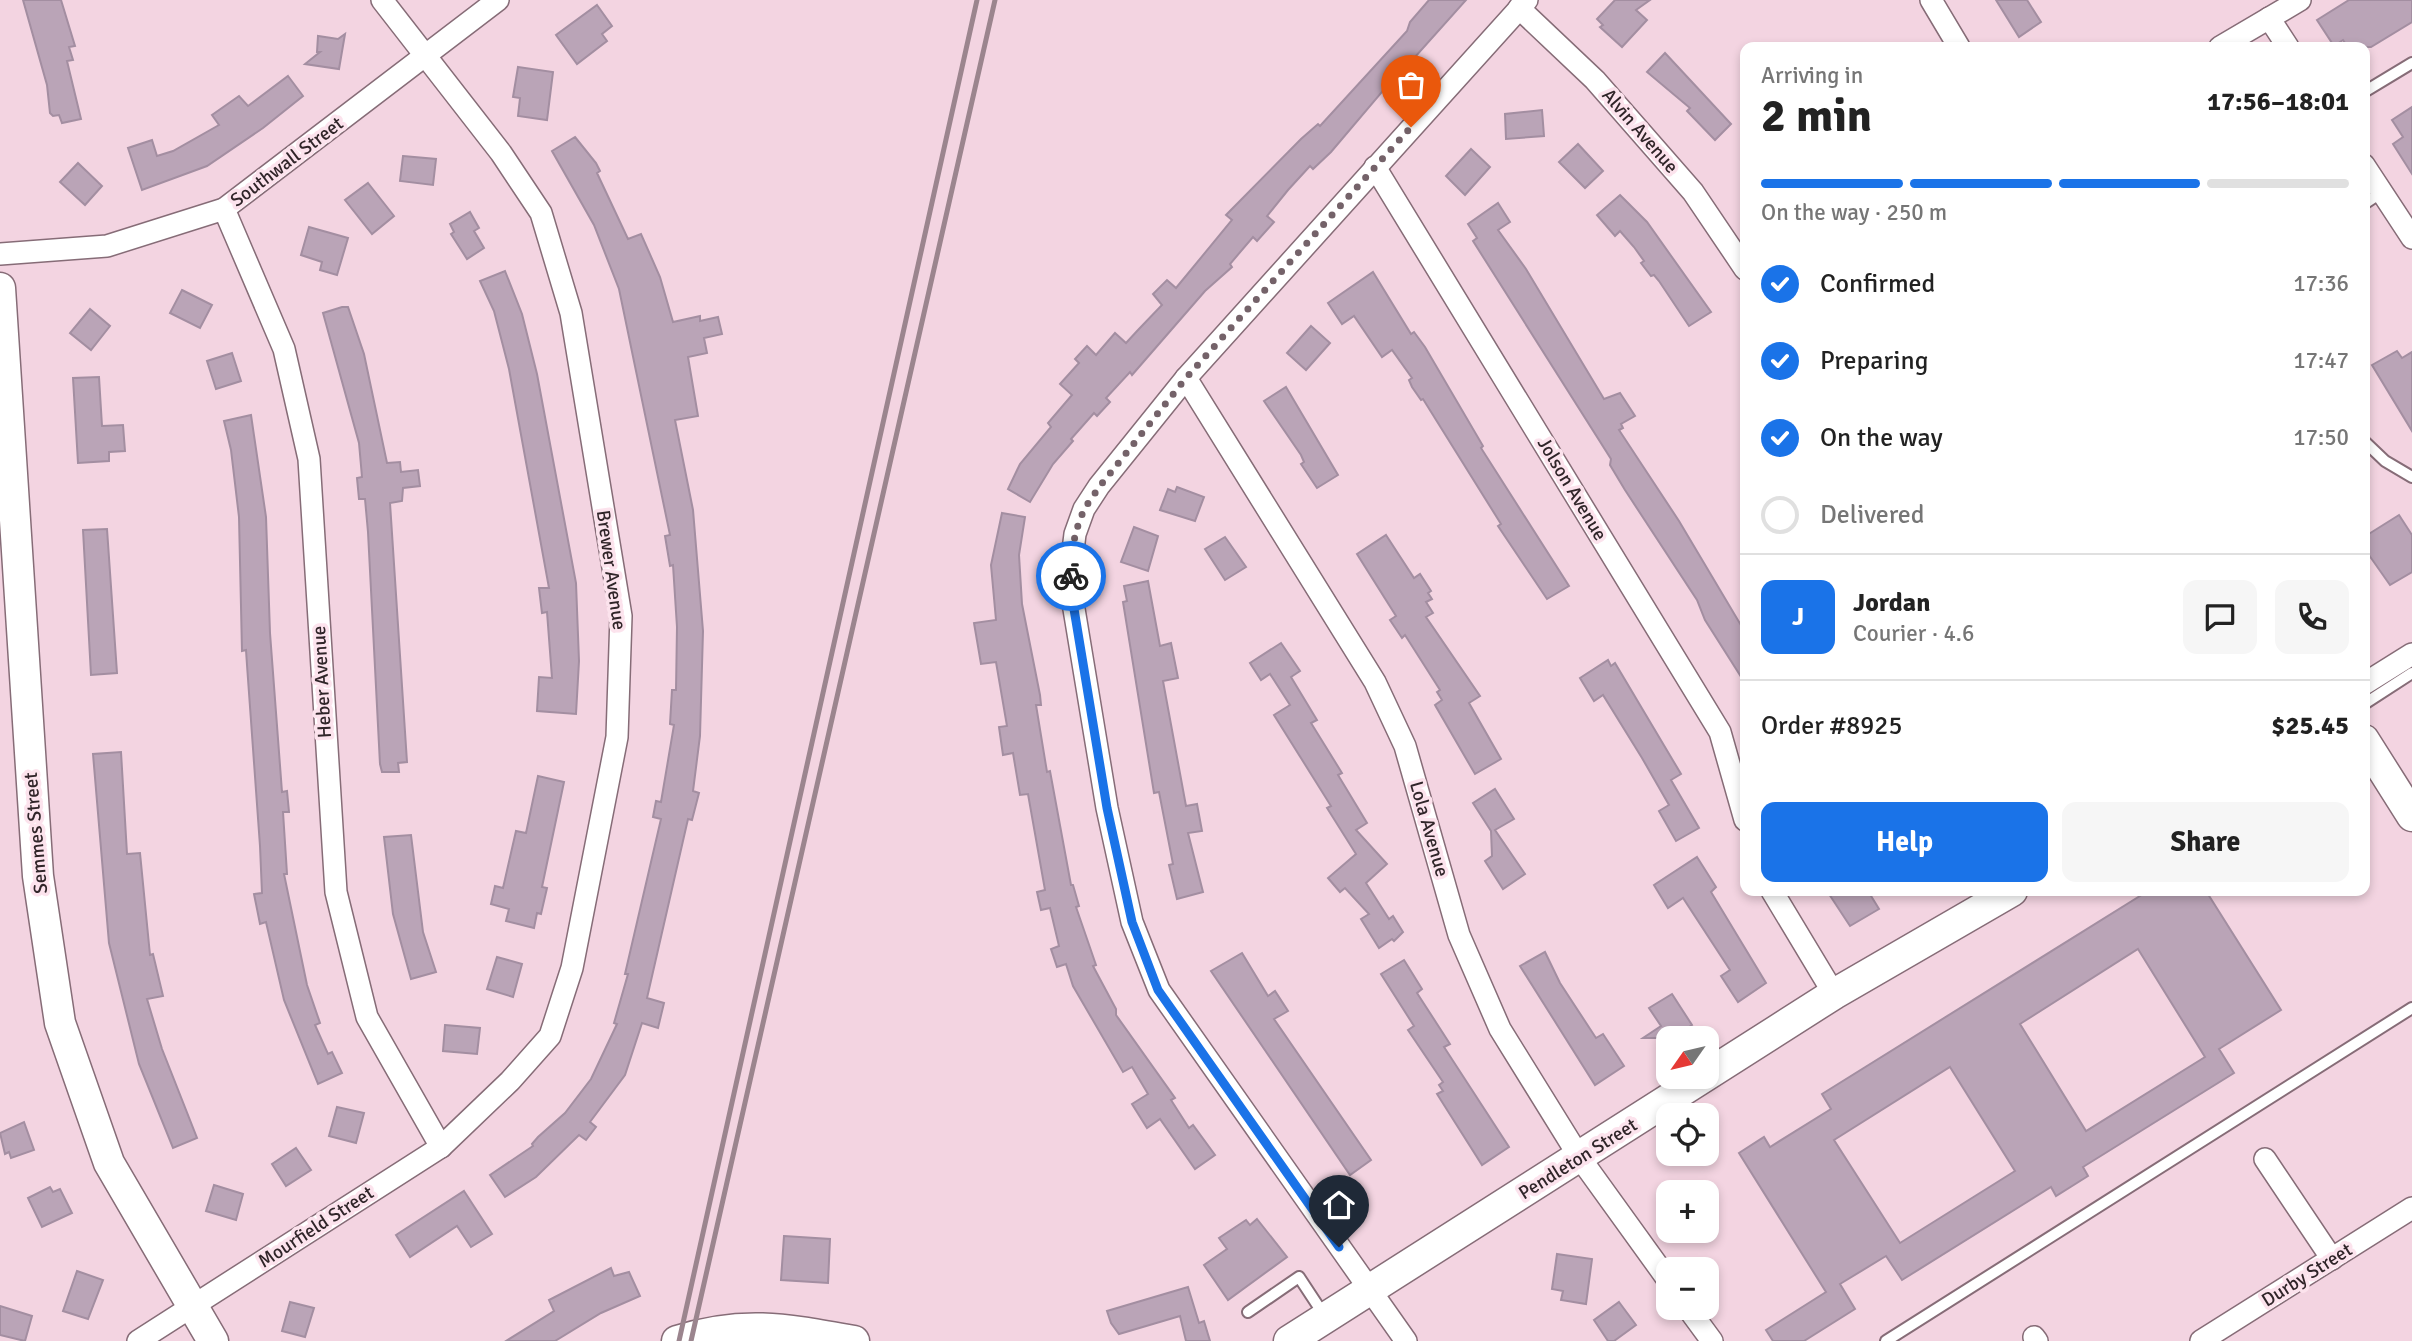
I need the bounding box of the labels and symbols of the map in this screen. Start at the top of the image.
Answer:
pin [1381,55,1441,127]
street label: Alvin Avenue [1597,84,1683,178]
street label: Southwall Street [226,111,349,212]
street label: Jolson Avenue [1532,433,1612,545]
street label: Brewer Avenue [591,509,631,631]
courier [1036,541,1106,611]
street label: Heber Avenue [307,625,337,739]
street label: Semmes Street [19,771,53,895]
street label: Lola Avenue [1404,779,1454,879]
north arrow [1656,1026,1718,1088]
street label: Pendleton Street [1514,1113,1642,1205]
pin [1309,1175,1369,1247]
street label: Mourfield Street [254,1181,379,1273]
street label: Durby Street [2257,1238,2357,1312]

